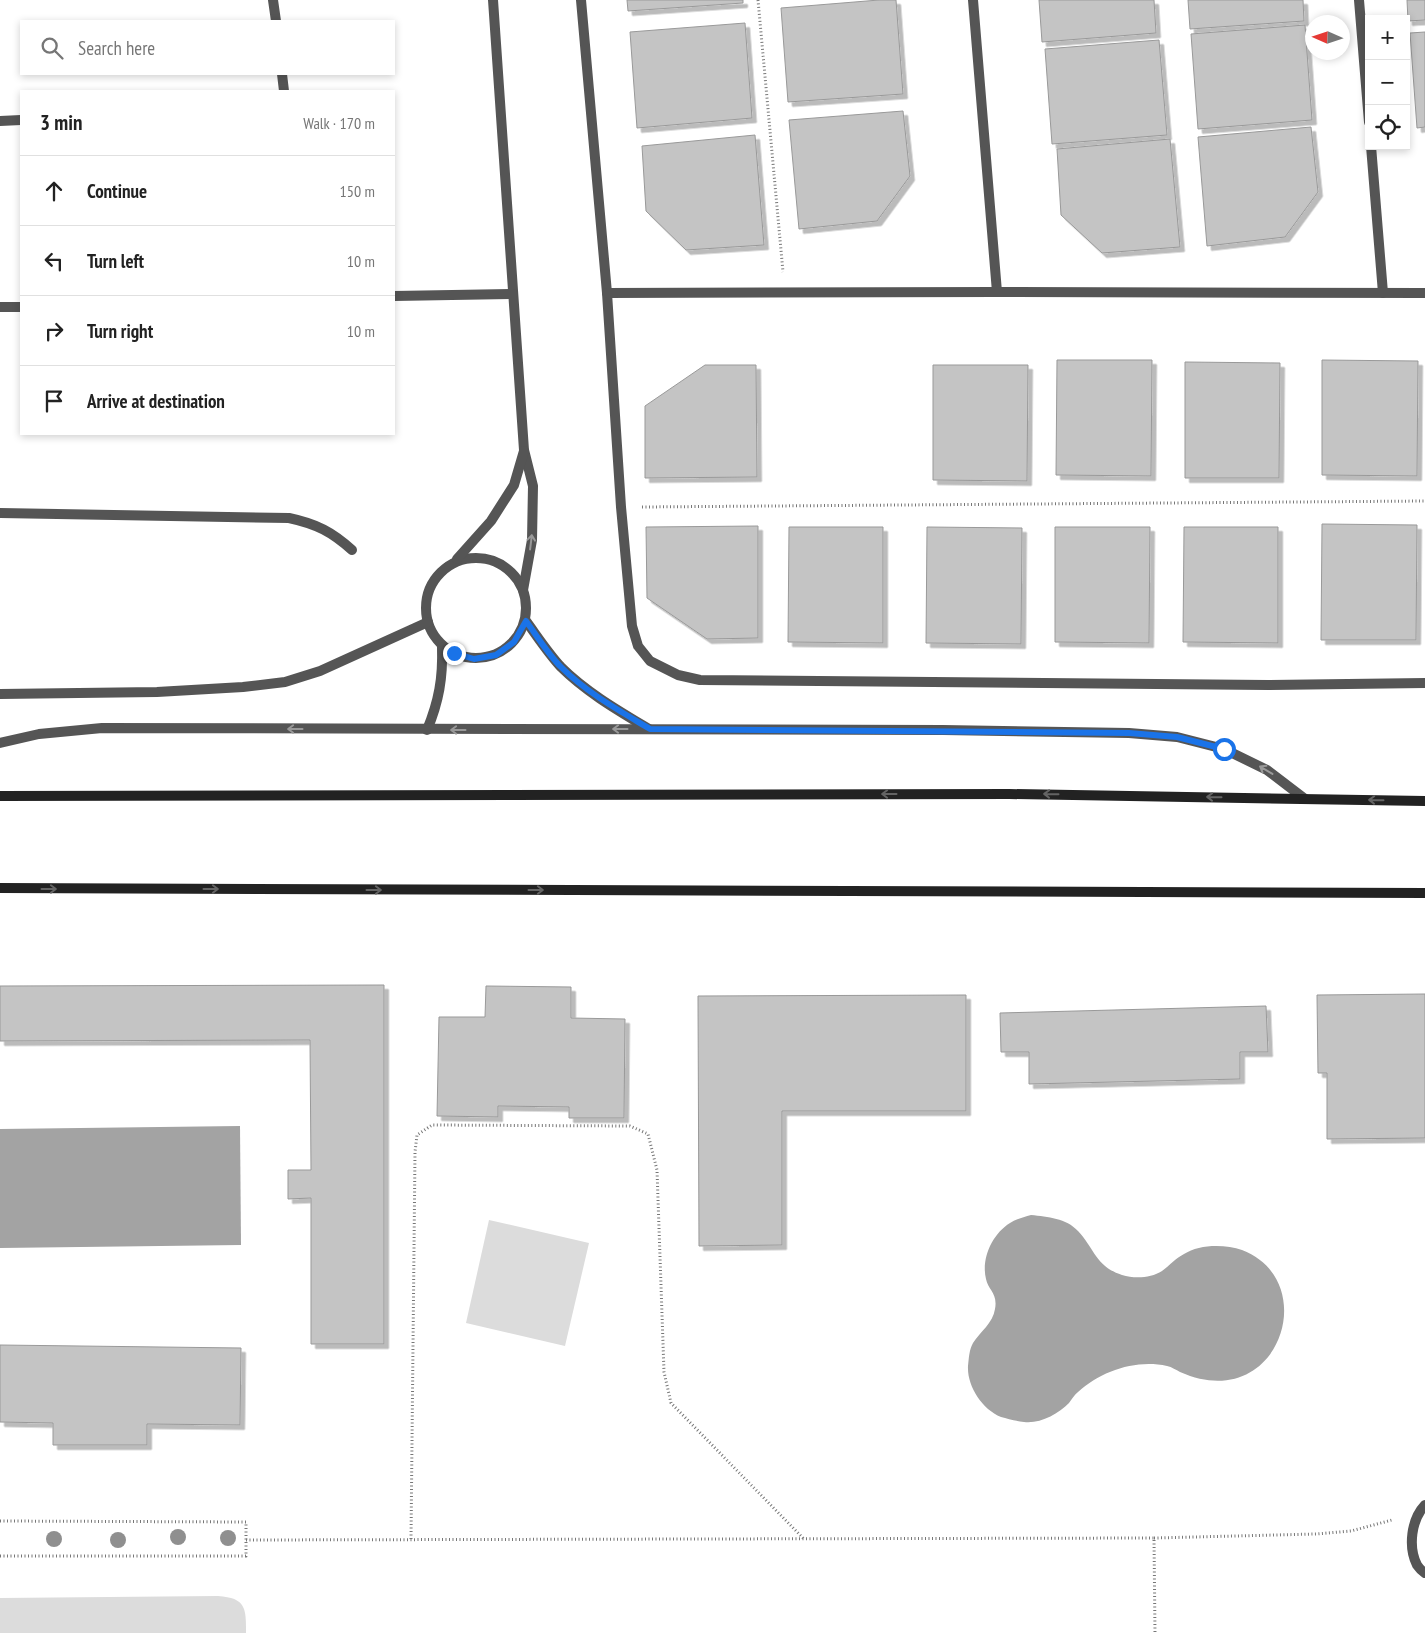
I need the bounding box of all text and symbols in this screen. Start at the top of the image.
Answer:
north arrow [1305,15,1350,60]
map controls [1365,15,1410,150]
button: + [1365,15,1410,60]
search box [20,20,395,75]
icon: search [38,34,66,62]
text: Search here [78,36,155,60]
button: − [1365,60,1410,105]
button: locate [1365,105,1410,150]
text: 3 min [40,109,82,136]
text: Walk · 170 m [303,113,375,133]
icon: ahead [40,177,68,205]
text: Continue [87,179,147,203]
text: 150 m [340,181,375,201]
icon: left [40,247,68,275]
text: Turn left [87,249,144,273]
text: 10 m [347,251,375,271]
icon: right [40,317,68,345]
text: Turn right [87,319,153,343]
text: 10 m [347,321,375,341]
icon: arrive [40,387,68,415]
text: Arrive at destination [87,389,225,413]
one-way arrow [526,534,536,550]
route end [443,642,466,665]
one-way arrow [613,724,629,734]
one-way arrow [288,725,304,734]
one-way arrow [450,725,466,735]
route start [1213,738,1236,761]
one-way arrow [1259,765,1273,775]
one-way arrow [881,789,898,799]
one-way arrow [1044,790,1060,799]
one-way arrow [1206,792,1222,802]
one-way arrow [1369,795,1385,805]
one-way arrow [40,884,56,894]
one-way arrow [202,884,219,894]
one-way arrow [365,885,381,895]
one-way arrow [528,885,544,895]

